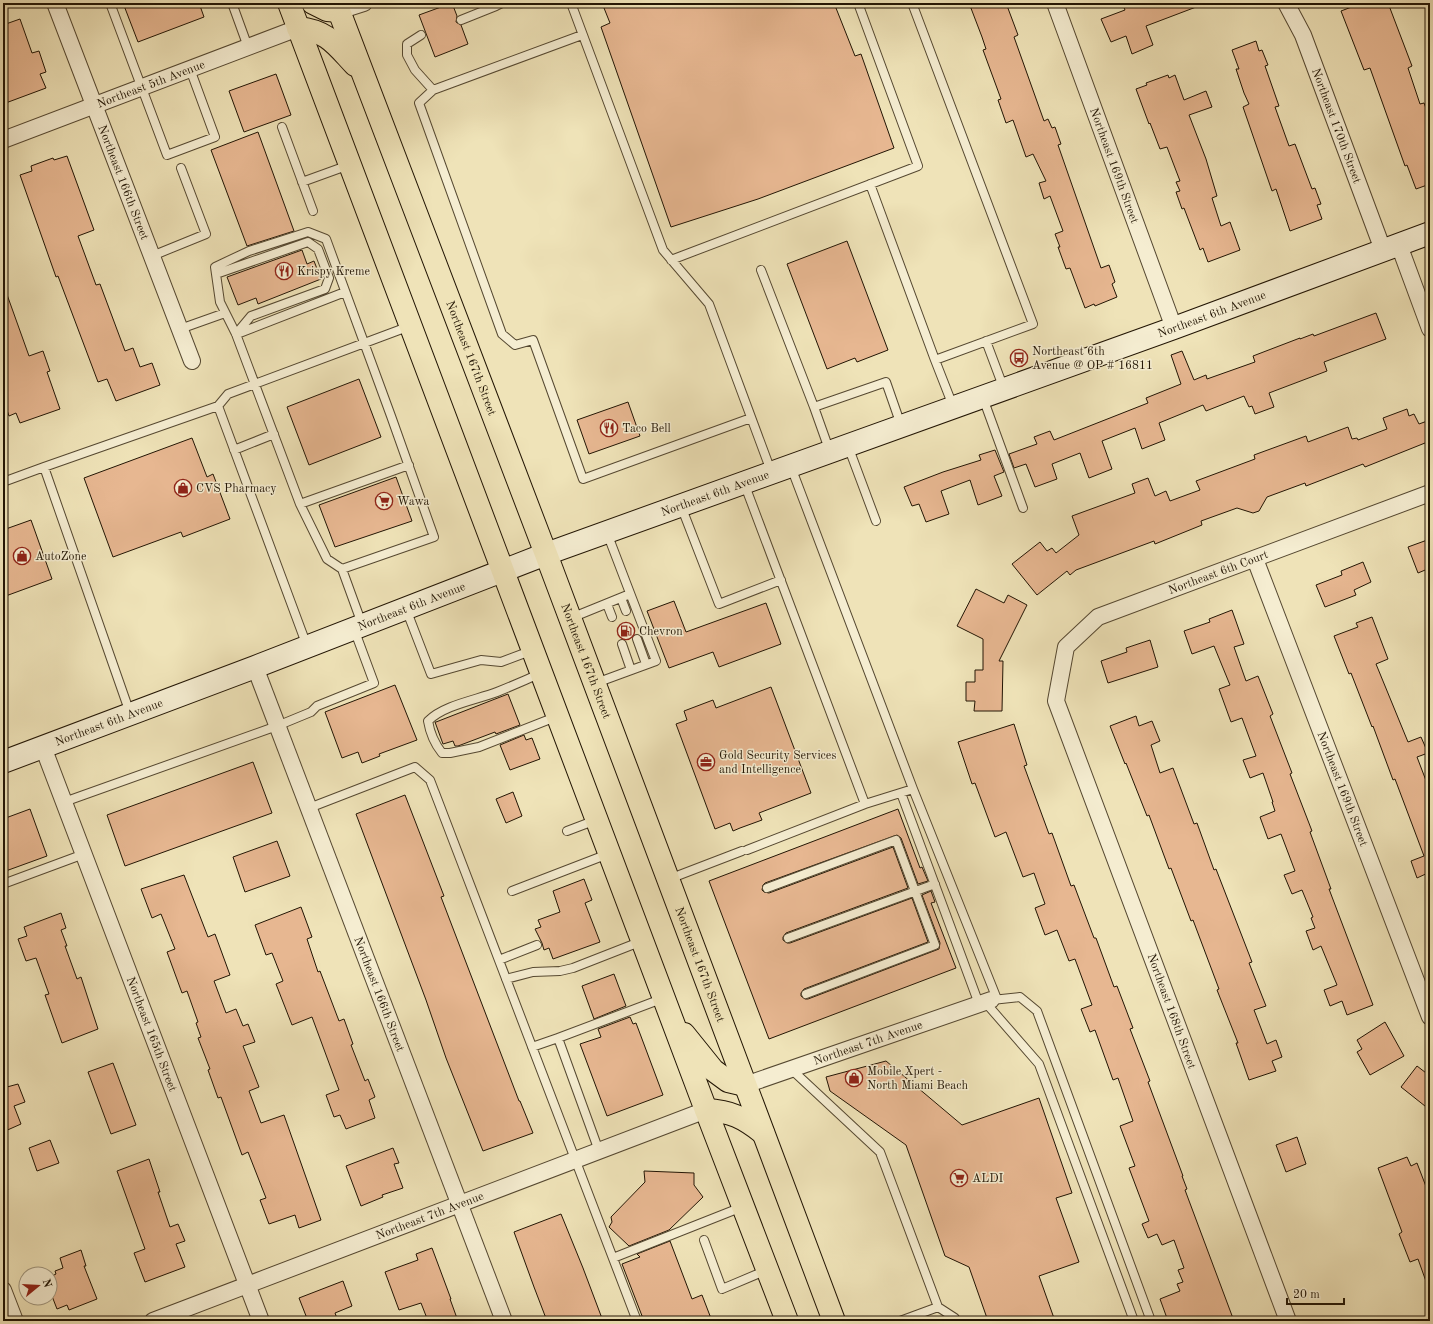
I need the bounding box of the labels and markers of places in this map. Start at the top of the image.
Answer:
restaurant icon: Krispy Kreme [274,261,294,281]
place label: Krispy Kreme [297,266,370,278]
place label: Northeast 6th Avenue @ OP # 16811 [1032,346,1153,372]
bus stop icon: Northeast 6th Avenue @ OP # 16811 [1009,348,1029,368]
restaurant icon: Taco Bell [599,418,619,438]
place label: Taco Bell [622,423,671,435]
shop icon: CVS Pharmacy [173,478,193,498]
place label: CVS Pharmacy [196,483,277,495]
supermarket icon: Wawa [374,491,394,511]
place label: Wawa [397,496,429,508]
shop icon: AutoZone [12,546,32,566]
place label: AutoZone [35,551,87,563]
fuel station icon: Chevron [616,621,636,641]
place label: Chevron [639,626,683,638]
place label: Gold Security Services and Intelligence [719,750,837,776]
office icon: Gold Security Services and Intelligence [696,752,716,772]
place label: Mobile Xpert - North Miami Beach [867,1066,969,1092]
shop icon: Mobile Xpert - North Miami Beach [844,1068,864,1088]
supermarket icon: ALDI [949,1168,969,1188]
place label: ALDI [972,1173,1004,1185]

